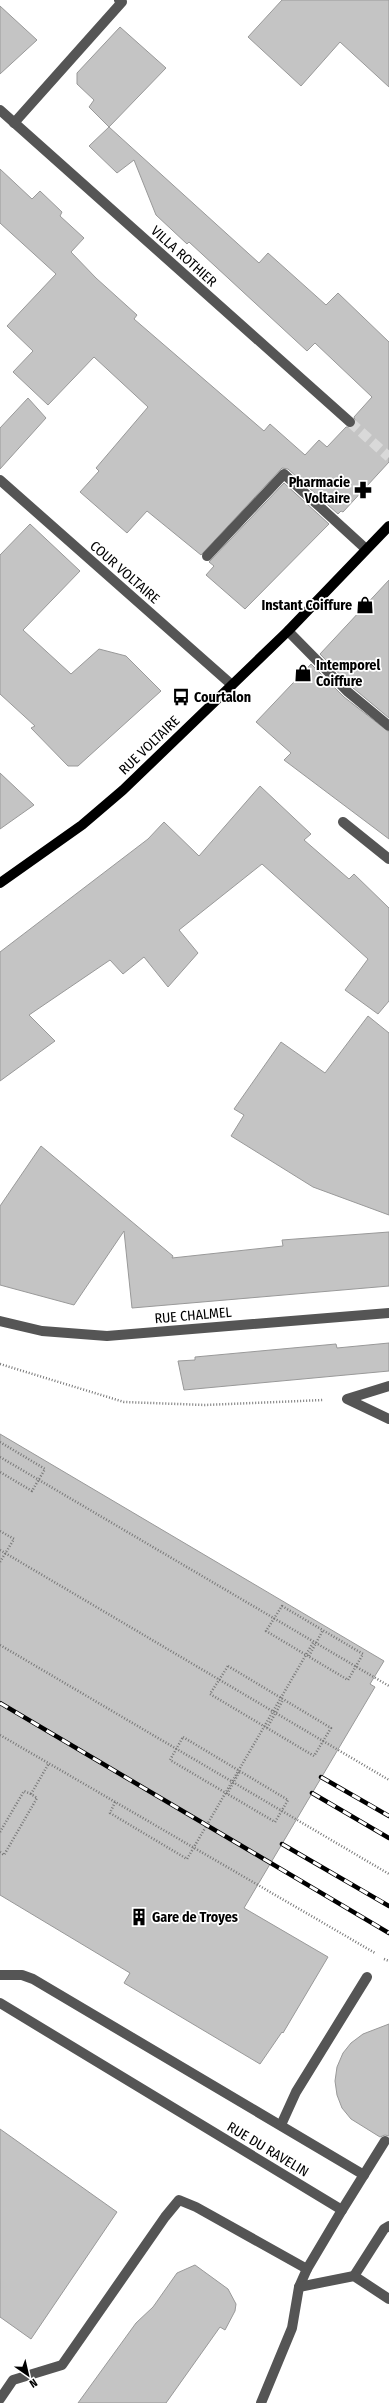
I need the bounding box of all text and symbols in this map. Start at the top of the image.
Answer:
street label: VILLA ROTHIER [147,222,220,291]
place label: Pharmacie Voltaire [289,474,350,507]
pharmacy icon: Pharmacie Voltaire [353,480,373,500]
street label: COUR VOLTAIRE [86,538,163,608]
shop icon: Instant Coiffure [355,595,375,615]
place label: Instant Coiffure [261,597,352,614]
place label: Intemporel Coiffure [316,657,380,690]
shop icon: Intemporel Coiffure [293,663,313,683]
bus stop icon: Courtalon [171,687,191,707]
place label: Courtalon [194,689,251,706]
street label: RUE VOLTAIRE [116,712,183,778]
street label: RUE CHALMEL [154,1304,232,1327]
building icon: Gare de Troyes [129,1907,149,1927]
place label: Gare de Troyes [152,1909,238,1926]
street label: RUE DU RAVELIN [224,2118,312,2180]
north arrow [8,2355,48,2395]
text: N [27,2376,40,2390]

